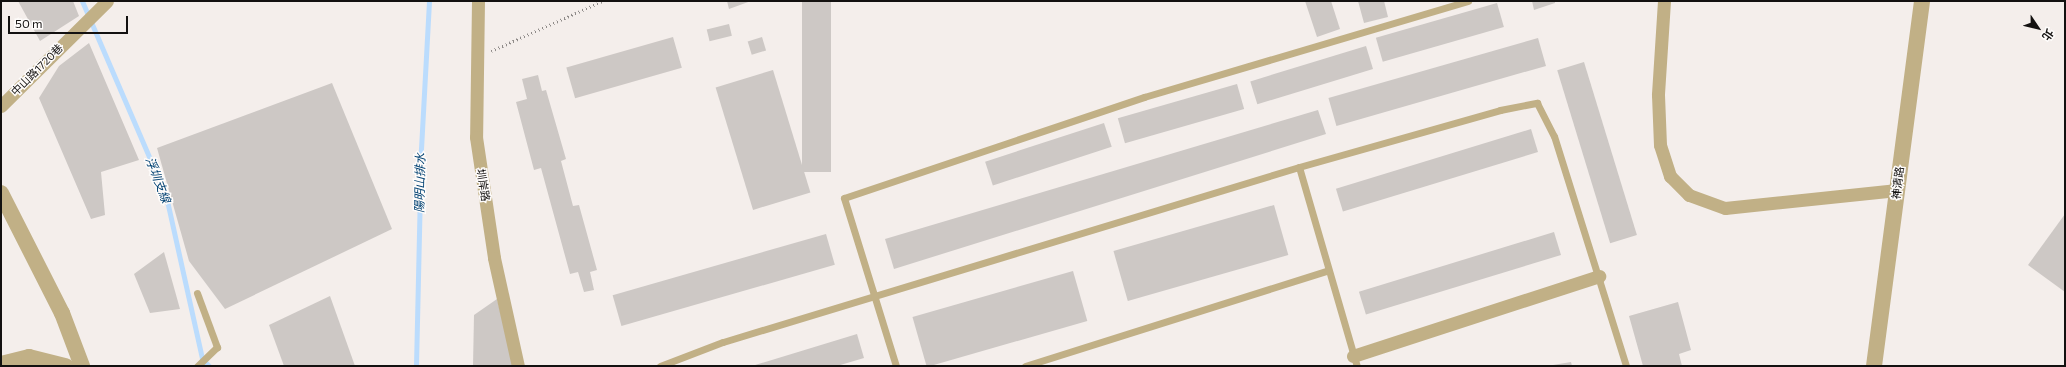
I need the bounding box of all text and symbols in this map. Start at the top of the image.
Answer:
scale bar [10,8,130,34]
north arrow [2018,8,2058,48]
text: 50 m [15,16,43,30]
text: 北 [2040,27,2057,43]
street label: 中山路1720巷 [8,41,66,99]
water label: 陽明山排水 [412,153,428,213]
water label: 浮圳支線 [143,155,173,205]
street label: 神清路 [1889,166,1907,200]
street label: 圳岸路 [474,168,492,202]

